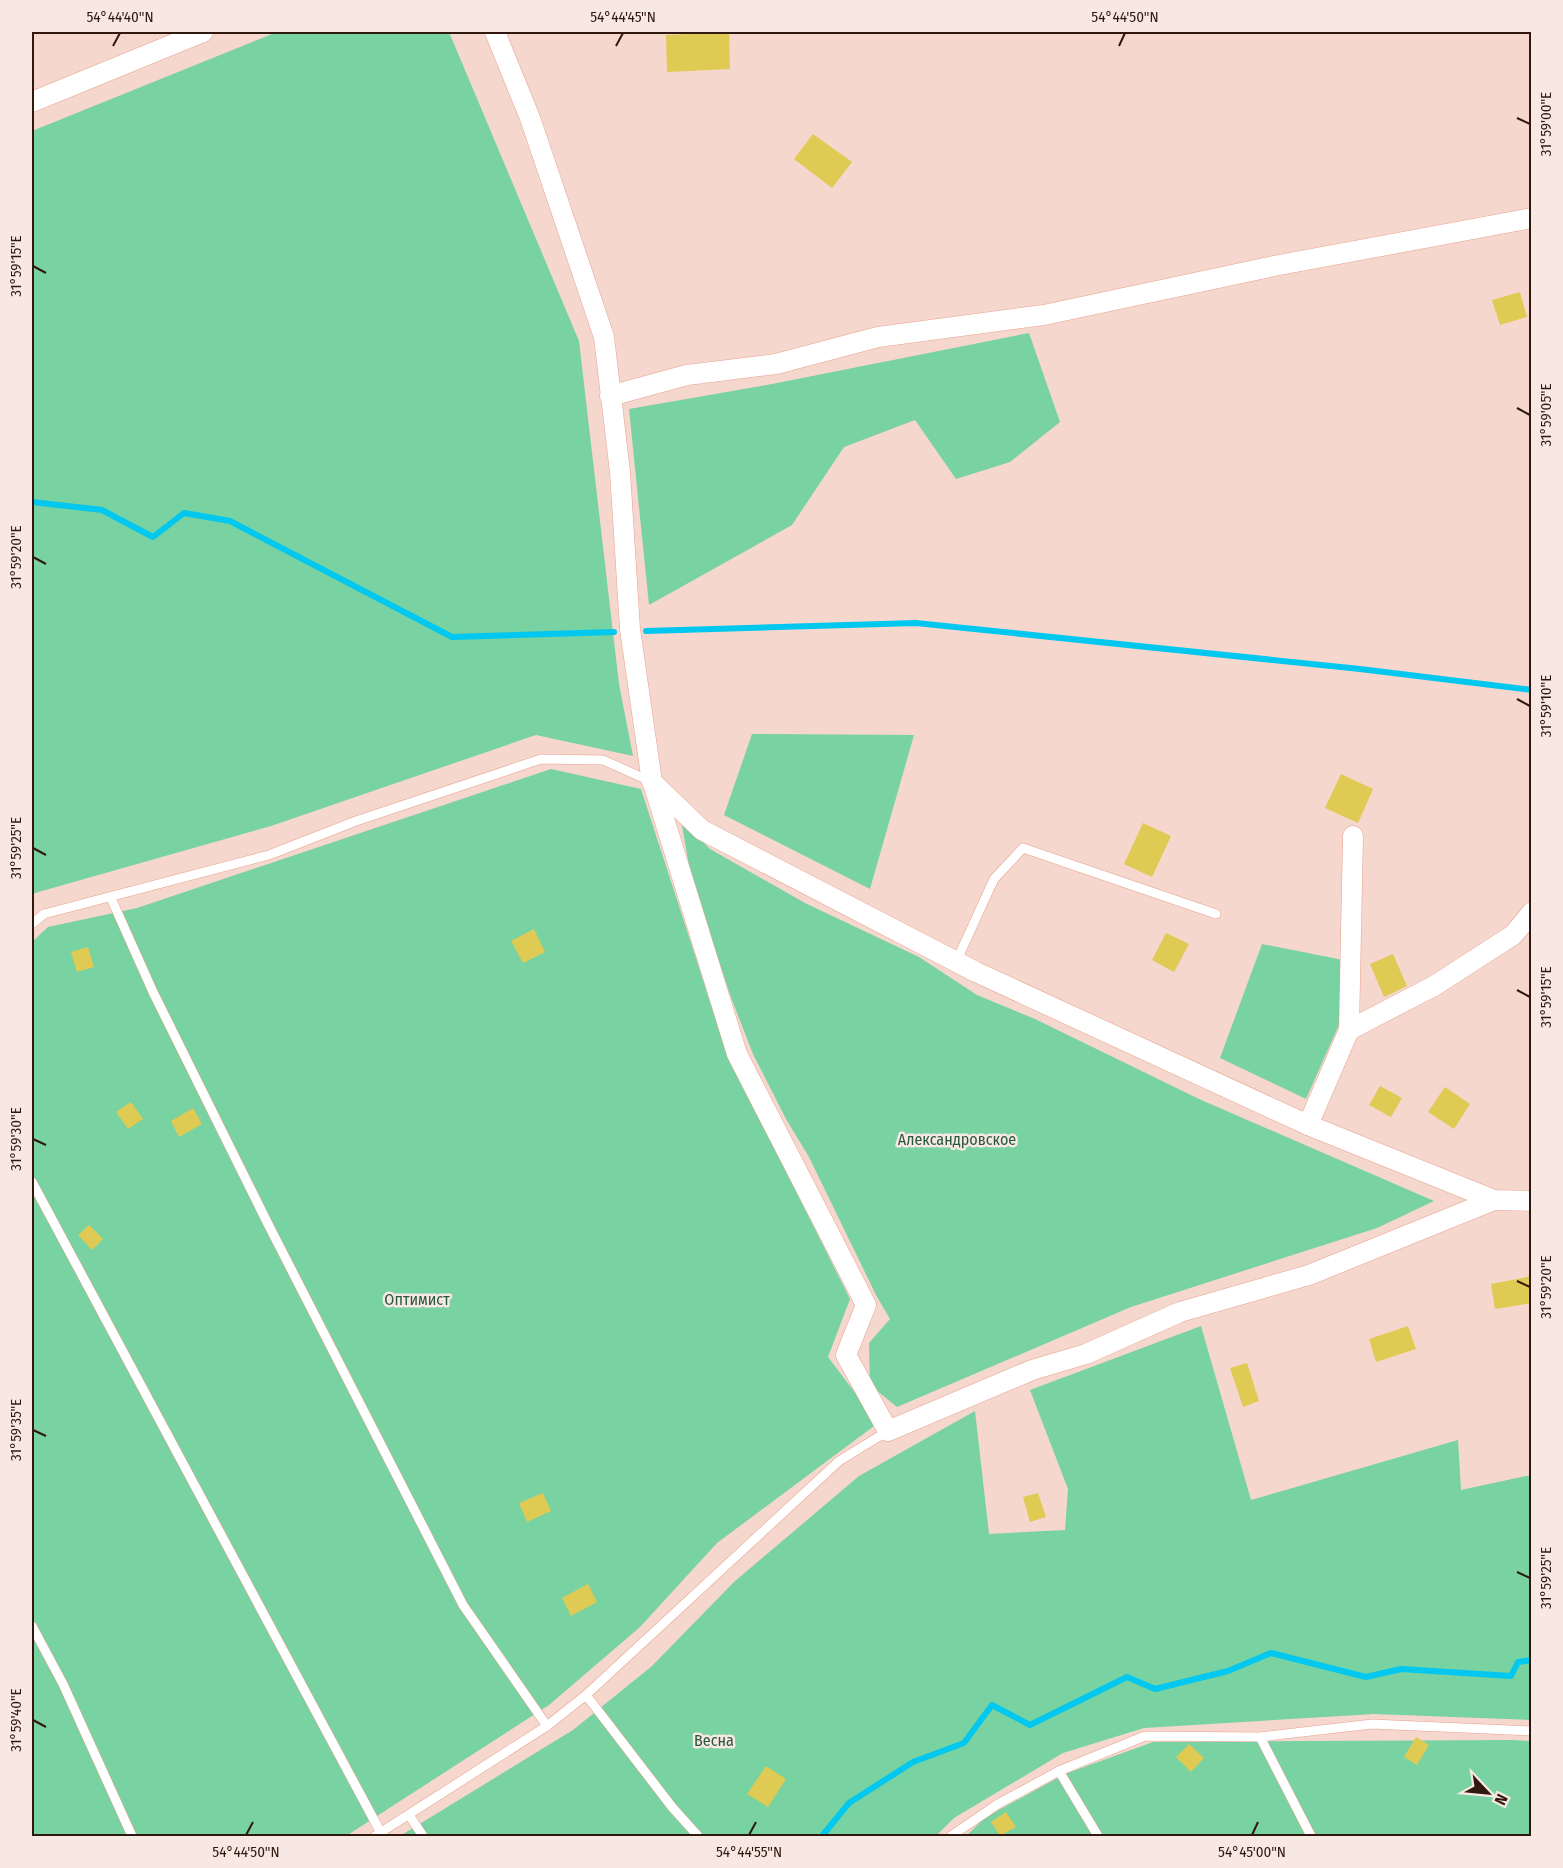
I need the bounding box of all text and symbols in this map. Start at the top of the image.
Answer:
text: 54°44'40"N [86,8,154,26]
text: 54°44'45"N [590,8,656,26]
text: 54°44'50"N [1091,8,1159,26]
text: 31°59'00"E [1537,92,1555,156]
text: 31°59'15"E [7,235,25,297]
text: 31°59'05"E [1537,383,1555,447]
text: 31°59'20"E [7,525,25,589]
text: 31°59'10"E [1537,675,1555,737]
text: 31°59'25"E [7,817,25,879]
text: 31°59'15"E [1537,966,1555,1028]
text: 31°59'30"E [7,1107,25,1171]
park label: Александровское [898,1130,1016,1149]
text: 31°59'20"E [1537,1255,1555,1319]
park label: Оптимист [384,1290,450,1309]
text: 31°59'35"E [7,1399,25,1461]
text: 31°59'25"E [1537,1547,1555,1609]
text: 31°59'40"E [7,1688,25,1752]
park label: Весна [694,1731,734,1750]
north arrow [1458,1763,1518,1823]
text: N [1490,1791,1512,1808]
text: 54°44'50"N [212,1843,280,1861]
text: 54°44'55"N [716,1843,782,1861]
text: 54°45'00"N [1218,1843,1286,1861]

